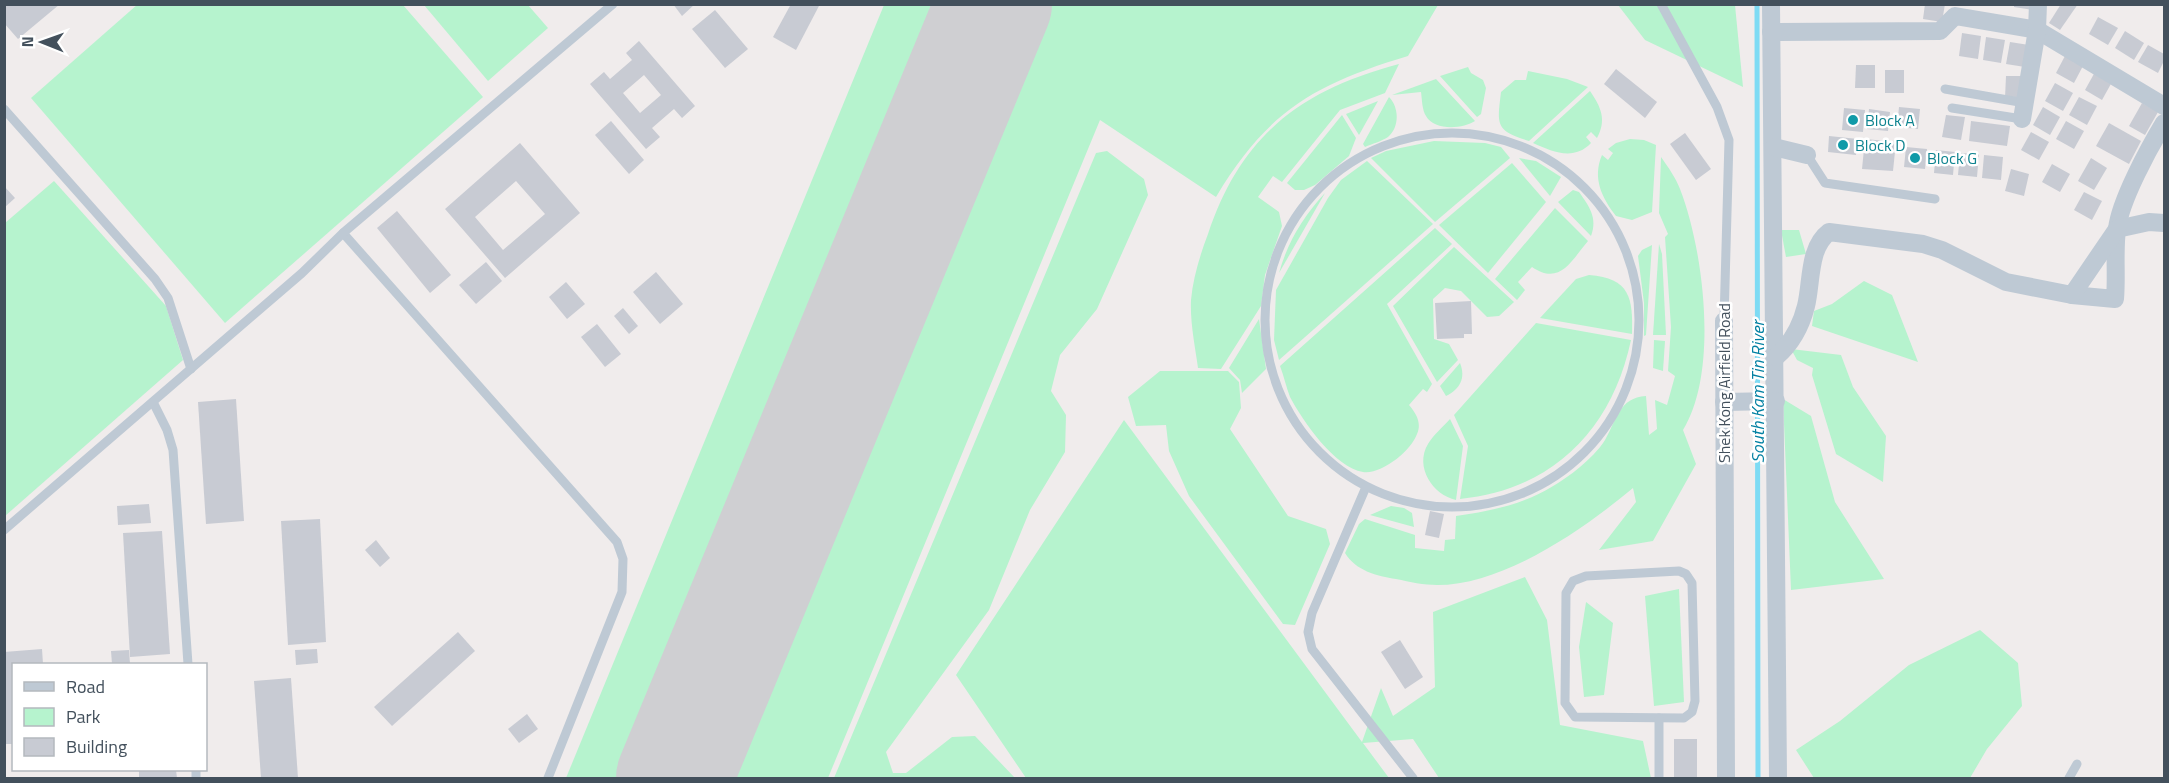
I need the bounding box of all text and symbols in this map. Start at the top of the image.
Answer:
north arrow [12,12,72,72]
text: N [15,36,39,47]
place label: Block A [1865,108,1915,132]
marker: Block A [1846,113,1860,127]
place label: Block D [1855,133,1905,157]
marker: Block D [1836,138,1850,152]
place label: Block G [1927,146,1977,170]
marker: Block G [1908,151,1922,165]
street label: Shek Kong Airfield Road [1712,303,1736,463]
water label: South Kam Tin River [1744,319,1771,463]
legend [12,663,207,771]
text: Road [66,673,105,700]
text: Park [66,703,101,730]
text: Building [66,733,127,760]

